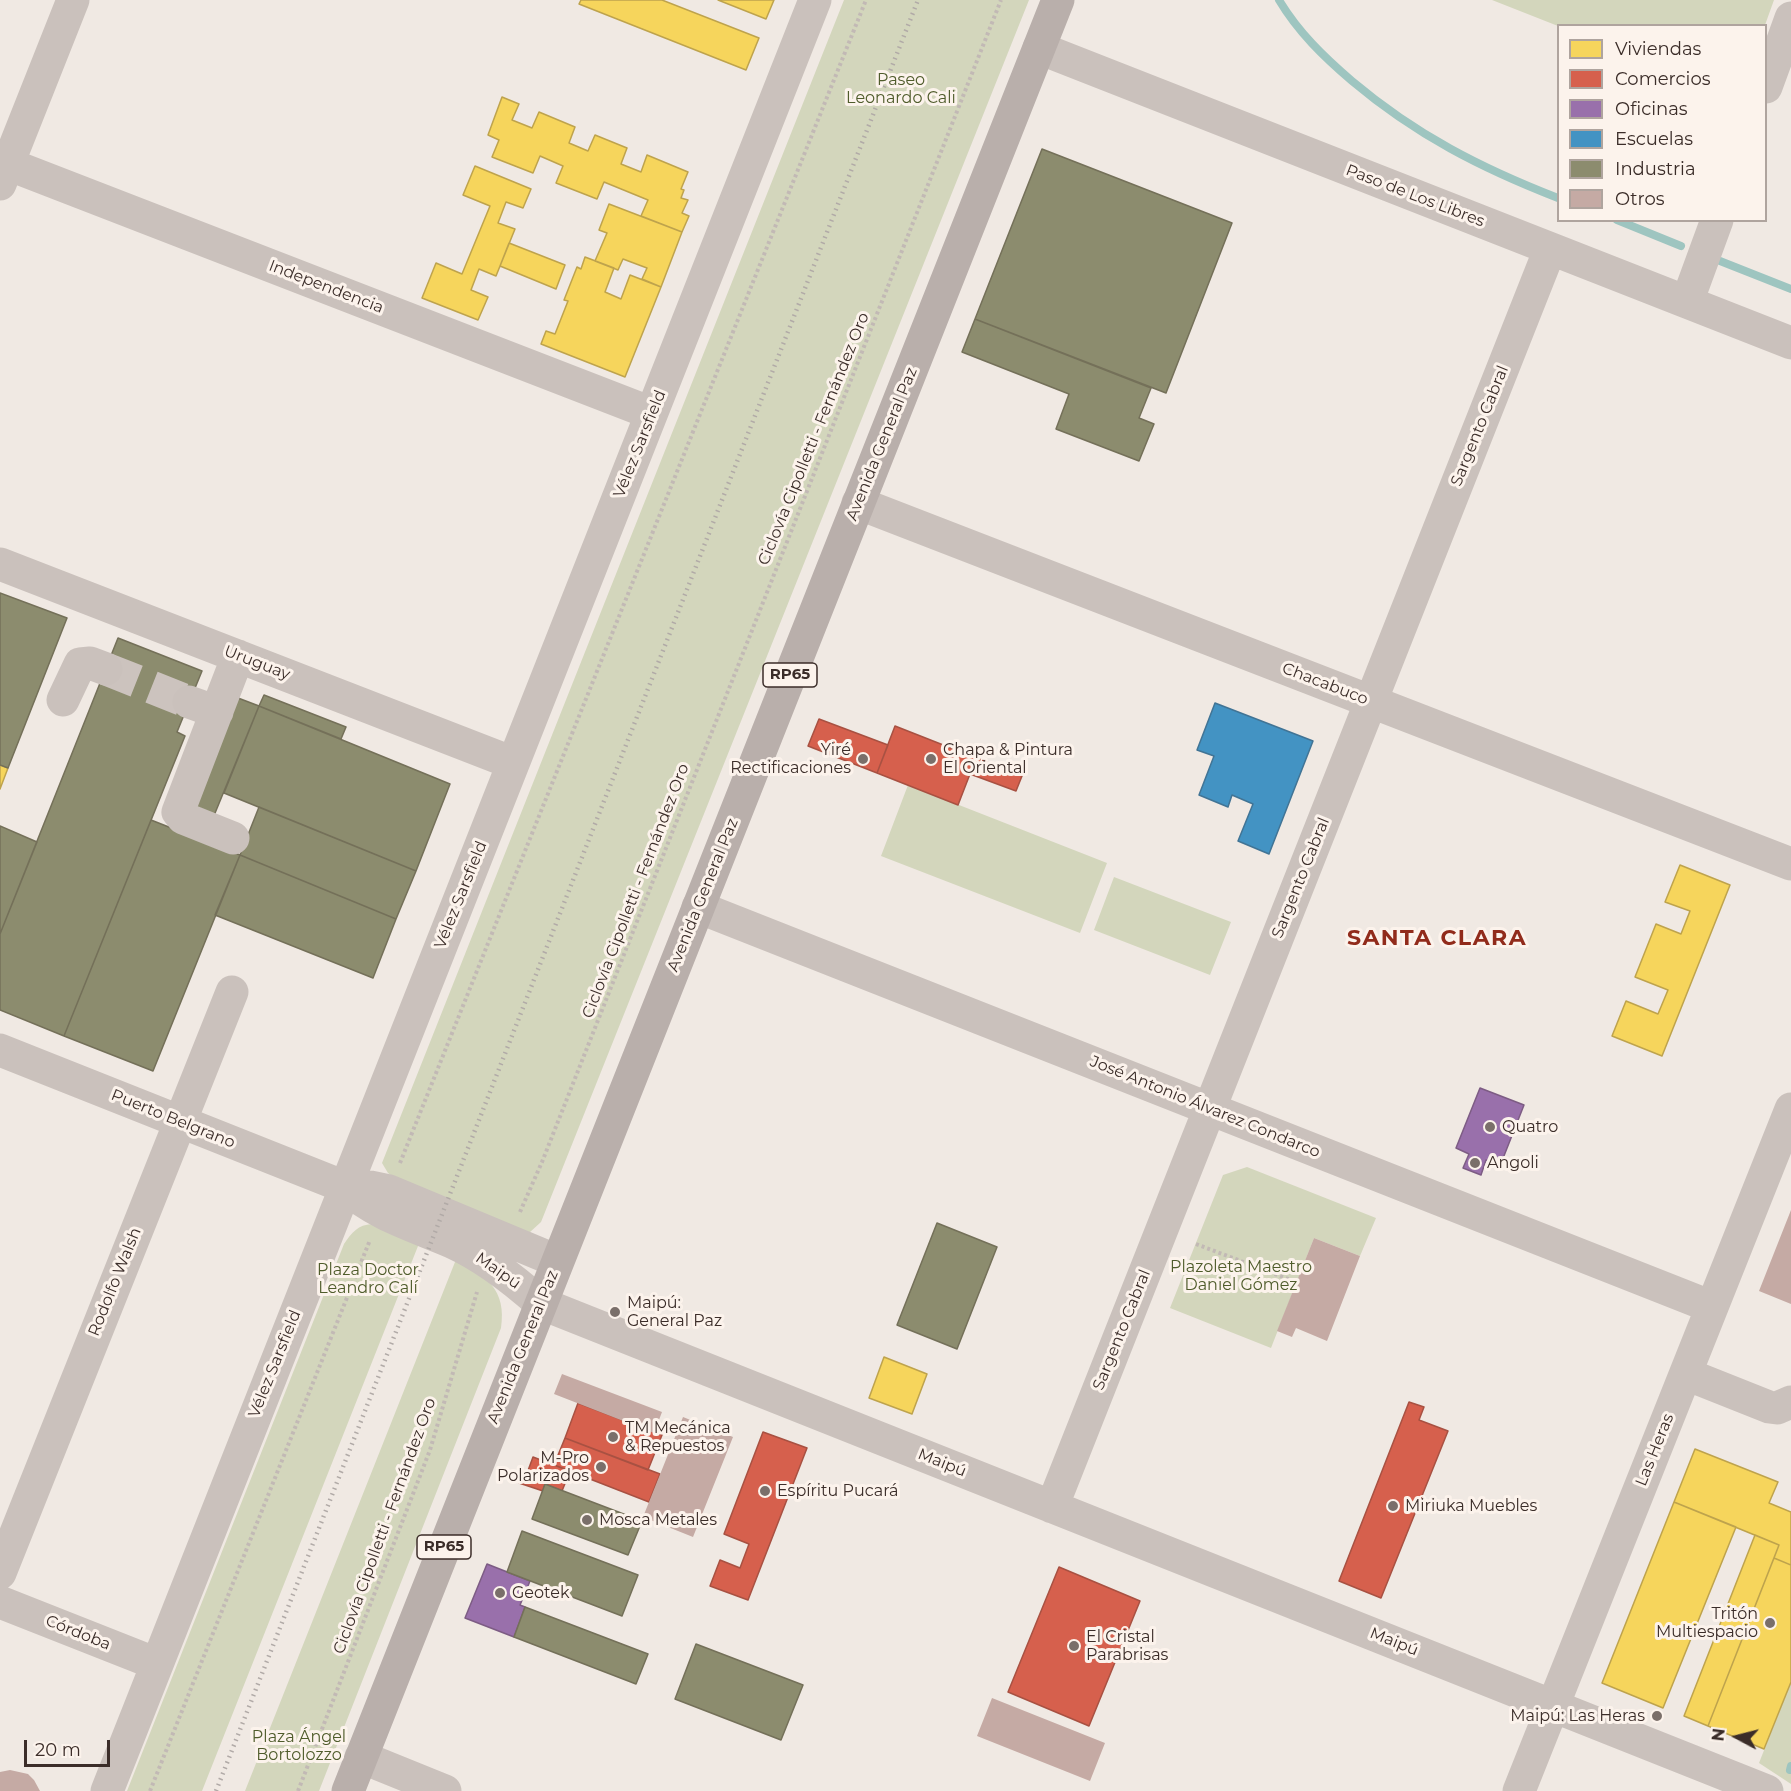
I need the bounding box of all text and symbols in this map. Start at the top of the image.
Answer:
legend [1557,24,1767,222]
text: Viviendas [1615,38,1701,60]
text: Comercios [1615,68,1711,90]
park label: Paseo Leonardo Cali [846,70,956,108]
text: Oficinas [1615,98,1688,120]
text: Escuelas [1615,128,1693,150]
text: Industria [1615,158,1696,180]
street label: Paso de Los Libres [1343,161,1487,231]
text: Otros [1615,188,1665,210]
street label: Independencia [266,256,386,318]
street label: Ciclovía Cipolletti - Fernández Oro [754,310,874,568]
street label: Sargento Cabral [1447,363,1513,489]
street label: Avenida General Paz [842,364,922,524]
street label: Vélez Sarsfield [610,387,670,501]
street label: Uruguay [221,642,293,684]
street label: Chacabuco [1279,659,1371,709]
road number: RP65 [763,663,817,687]
place label: Yiré Rectificaciones [730,740,851,778]
place label: Chapa & Pintura El Oriental [943,740,1073,778]
marker: Yiré Rectificaciones [856,752,870,766]
marker: Chapa & Pintura El Oriental [924,752,938,766]
street label: Ciclovía Cipolletti - Fernández Oro [578,761,694,1021]
street label: Avenida General Paz [663,815,743,975]
street label: Sargento Cabral [1268,815,1334,941]
street label: Vélez Sarsfield [431,838,491,952]
district label: SANTA CLARA [1347,926,1527,952]
street label: José Antonio Álvarez Condarco [1087,1052,1323,1162]
street label: Puerto Belgrano [108,1085,238,1153]
place label: Quatro [1502,1117,1558,1137]
marker: Quatro [1483,1120,1497,1134]
place label: Angoli [1487,1153,1539,1173]
marker: Angoli [1468,1156,1482,1170]
street label: Rodolfo Walsh [84,1225,146,1339]
street label: Maipú [472,1249,524,1293]
park label: Plazoleta Maestro Daniel Gómez [1170,1257,1312,1295]
park label: Plaza Doctor Leandro Calí [317,1260,419,1298]
street label: Avenida General Paz [483,1267,563,1427]
street label: Sargento Cabral [1089,1267,1155,1393]
place label: Maipú: General Paz [627,1293,722,1331]
marker: Maipú: General Paz [608,1305,622,1319]
street label: Vélez Sarsfield [245,1307,305,1421]
street label: Ciclovía Cipolletti - Fernández Oro [330,1395,440,1657]
street label: Las Heras [1632,1411,1678,1489]
place label: TM Mecánica & Repuestos [625,1418,731,1456]
marker: TM Mecánica & Repuestos [606,1430,620,1444]
street label: Maipú [915,1445,969,1481]
place label: M-Pro Polarizados [497,1448,589,1486]
marker: M-Pro Polarizados [594,1460,608,1474]
place label: Espíritu Pucará [777,1481,898,1501]
marker: Espíritu Pucará [758,1484,772,1498]
place label: Miriuka Muebles [1405,1496,1537,1516]
marker: Miriuka Muebles [1386,1499,1400,1513]
place label: Mosca Metales [599,1510,717,1530]
marker: Mosca Metales [580,1513,594,1527]
road number: RP65 [417,1535,471,1559]
place label: Geotek [512,1583,569,1603]
marker: Geotek [493,1586,507,1600]
place label: Tritón Multiespacio [1656,1604,1758,1642]
street label: Córdoba [43,1611,113,1655]
marker: Tritón Multiespacio [1763,1616,1777,1630]
street label: Maipú [1367,1624,1421,1660]
place label: El Cristal Parabrisas [1086,1627,1168,1665]
marker: El Cristal Parabrisas [1067,1639,1081,1653]
place label: Maipú: Las Heras [1510,1706,1645,1726]
north arrow [1707,1707,1767,1767]
marker: Maipú: Las Heras [1650,1709,1664,1723]
park label: Plaza Ángel Bortolozzo [252,1727,346,1765]
text: N [1708,1727,1729,1742]
scale bar [27,1728,112,1766]
text: 20 m [35,1739,81,1761]

